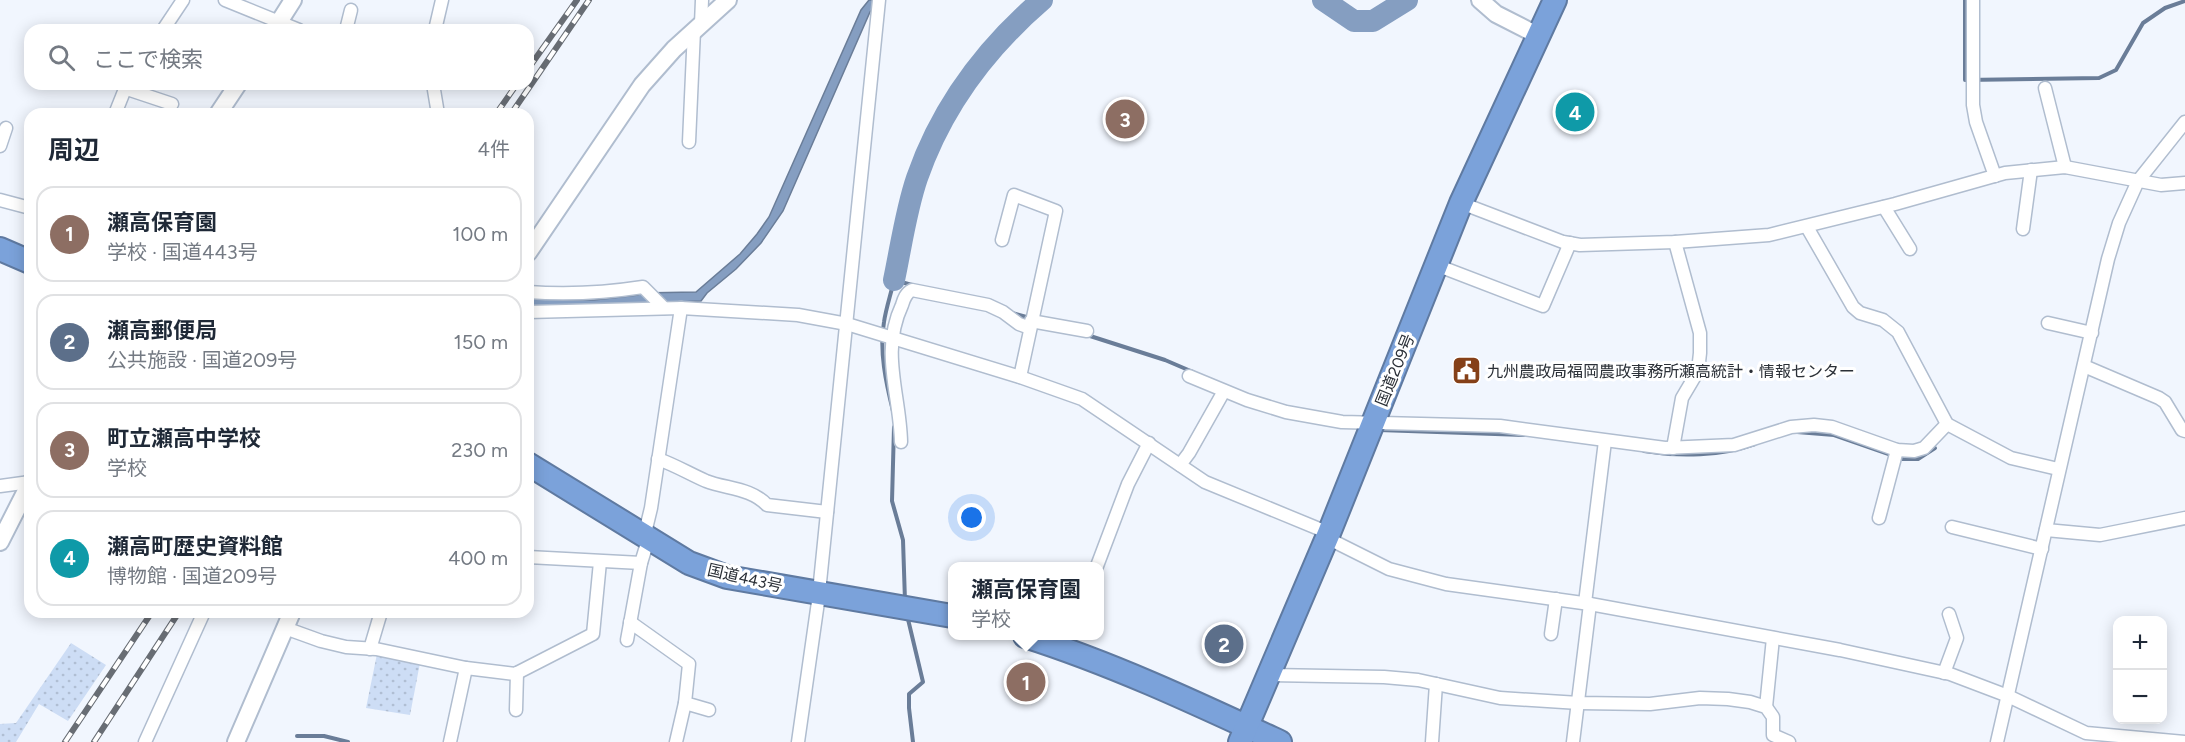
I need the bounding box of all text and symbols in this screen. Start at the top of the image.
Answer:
search box [24,24,534,90]
icon: search [45,41,78,74]
text: ここで検索 [93,46,203,73]
pin: 4 [1556,90,1594,134]
pin: 3 [1106,96,1144,142]
text: 周辺 [48,134,100,166]
text: 4件 [478,137,510,161]
text: 瀬高保育園 [107,209,217,236]
text: 1 [65,222,74,246]
text: 100 m [452,222,508,246]
text: 学校 · 国道443号 [107,240,258,264]
text: 瀬高郵便局 [107,317,217,344]
text: 2 [64,330,75,354]
text: 150 m [453,330,508,354]
street label: 国道209号 [1372,331,1418,409]
text: 公共施設 · 国道209号 [107,348,297,372]
public building icon: 九州農政局福岡農政事務所瀬高統計・情報センター [1450,355,1482,387]
place label: 九州農政局福岡農政事務所瀬高統計・情報センター [1487,362,1855,381]
text: 町立瀬高中学校 [107,425,261,452]
text: 3 [64,438,75,462]
text: 230 m [451,438,508,462]
text: 学校 [107,456,147,480]
your location [957,503,986,532]
text: 瀬高町歴史資料館 [107,533,283,560]
text: 4 [63,546,76,570]
text: 400 m [448,546,508,570]
street label: 国道443号 [706,560,784,596]
popup [948,562,1104,640]
text: 博物館 · 国道209号 [107,564,277,588]
text: 瀬高保育園 [971,576,1081,603]
text: 学校 [971,607,1011,631]
map controls [2113,616,2167,724]
button: + [2113,616,2167,670]
pin: 2 [1204,622,1244,666]
pin: 1 [1006,660,1046,704]
button: − [2113,670,2167,724]

